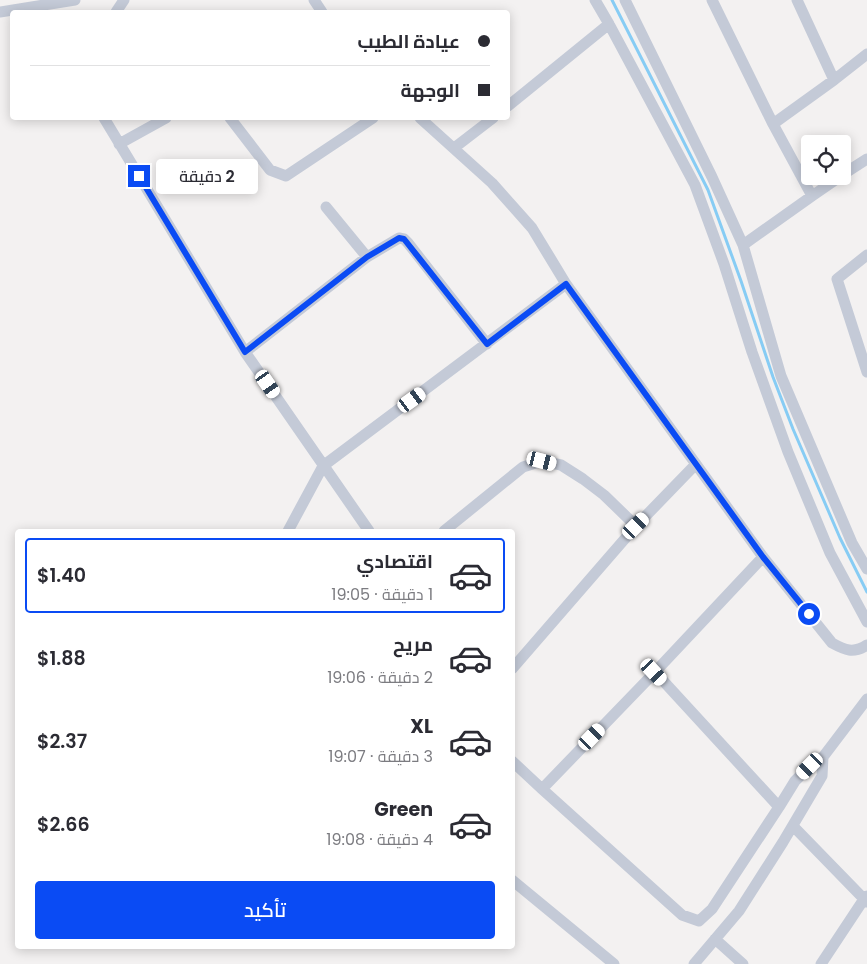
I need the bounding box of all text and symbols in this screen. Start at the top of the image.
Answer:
text: عيادة الطيب [357,28,460,55]
text: الوجهة [400,77,460,104]
map controls [801,135,851,185]
button: locate [801,135,851,185]
callout: 2 دقيقة [156,158,259,194]
route end [128,165,150,187]
text: 2 دقيقة [179,165,235,188]
car [253,367,282,401]
car [395,385,428,415]
car [525,450,558,472]
car [620,510,651,542]
text: اقتصادي [357,548,433,575]
icon: car [448,553,493,598]
text: $1.40 [37,562,86,589]
text: 1 دقيقة · 19:05 [331,583,433,606]
route start [798,603,820,625]
text: مريح [393,631,433,658]
icon: car [448,636,493,681]
text: $1.88 [37,645,86,672]
car [638,656,669,688]
text: 2 دقيقة · 19:06 [327,666,433,689]
text: XL [410,713,433,740]
icon: car [448,719,493,764]
car [576,721,607,753]
text: $2.37 [37,728,87,755]
text: 3 دقيقة · 19:07 [328,745,433,768]
car [794,750,825,782]
text: Green [374,796,433,823]
icon: car [448,802,493,847]
text: $2.66 [37,811,90,838]
text: 4 دقيقة · 19:08 [326,828,433,851]
button: تأكيد [35,881,495,939]

